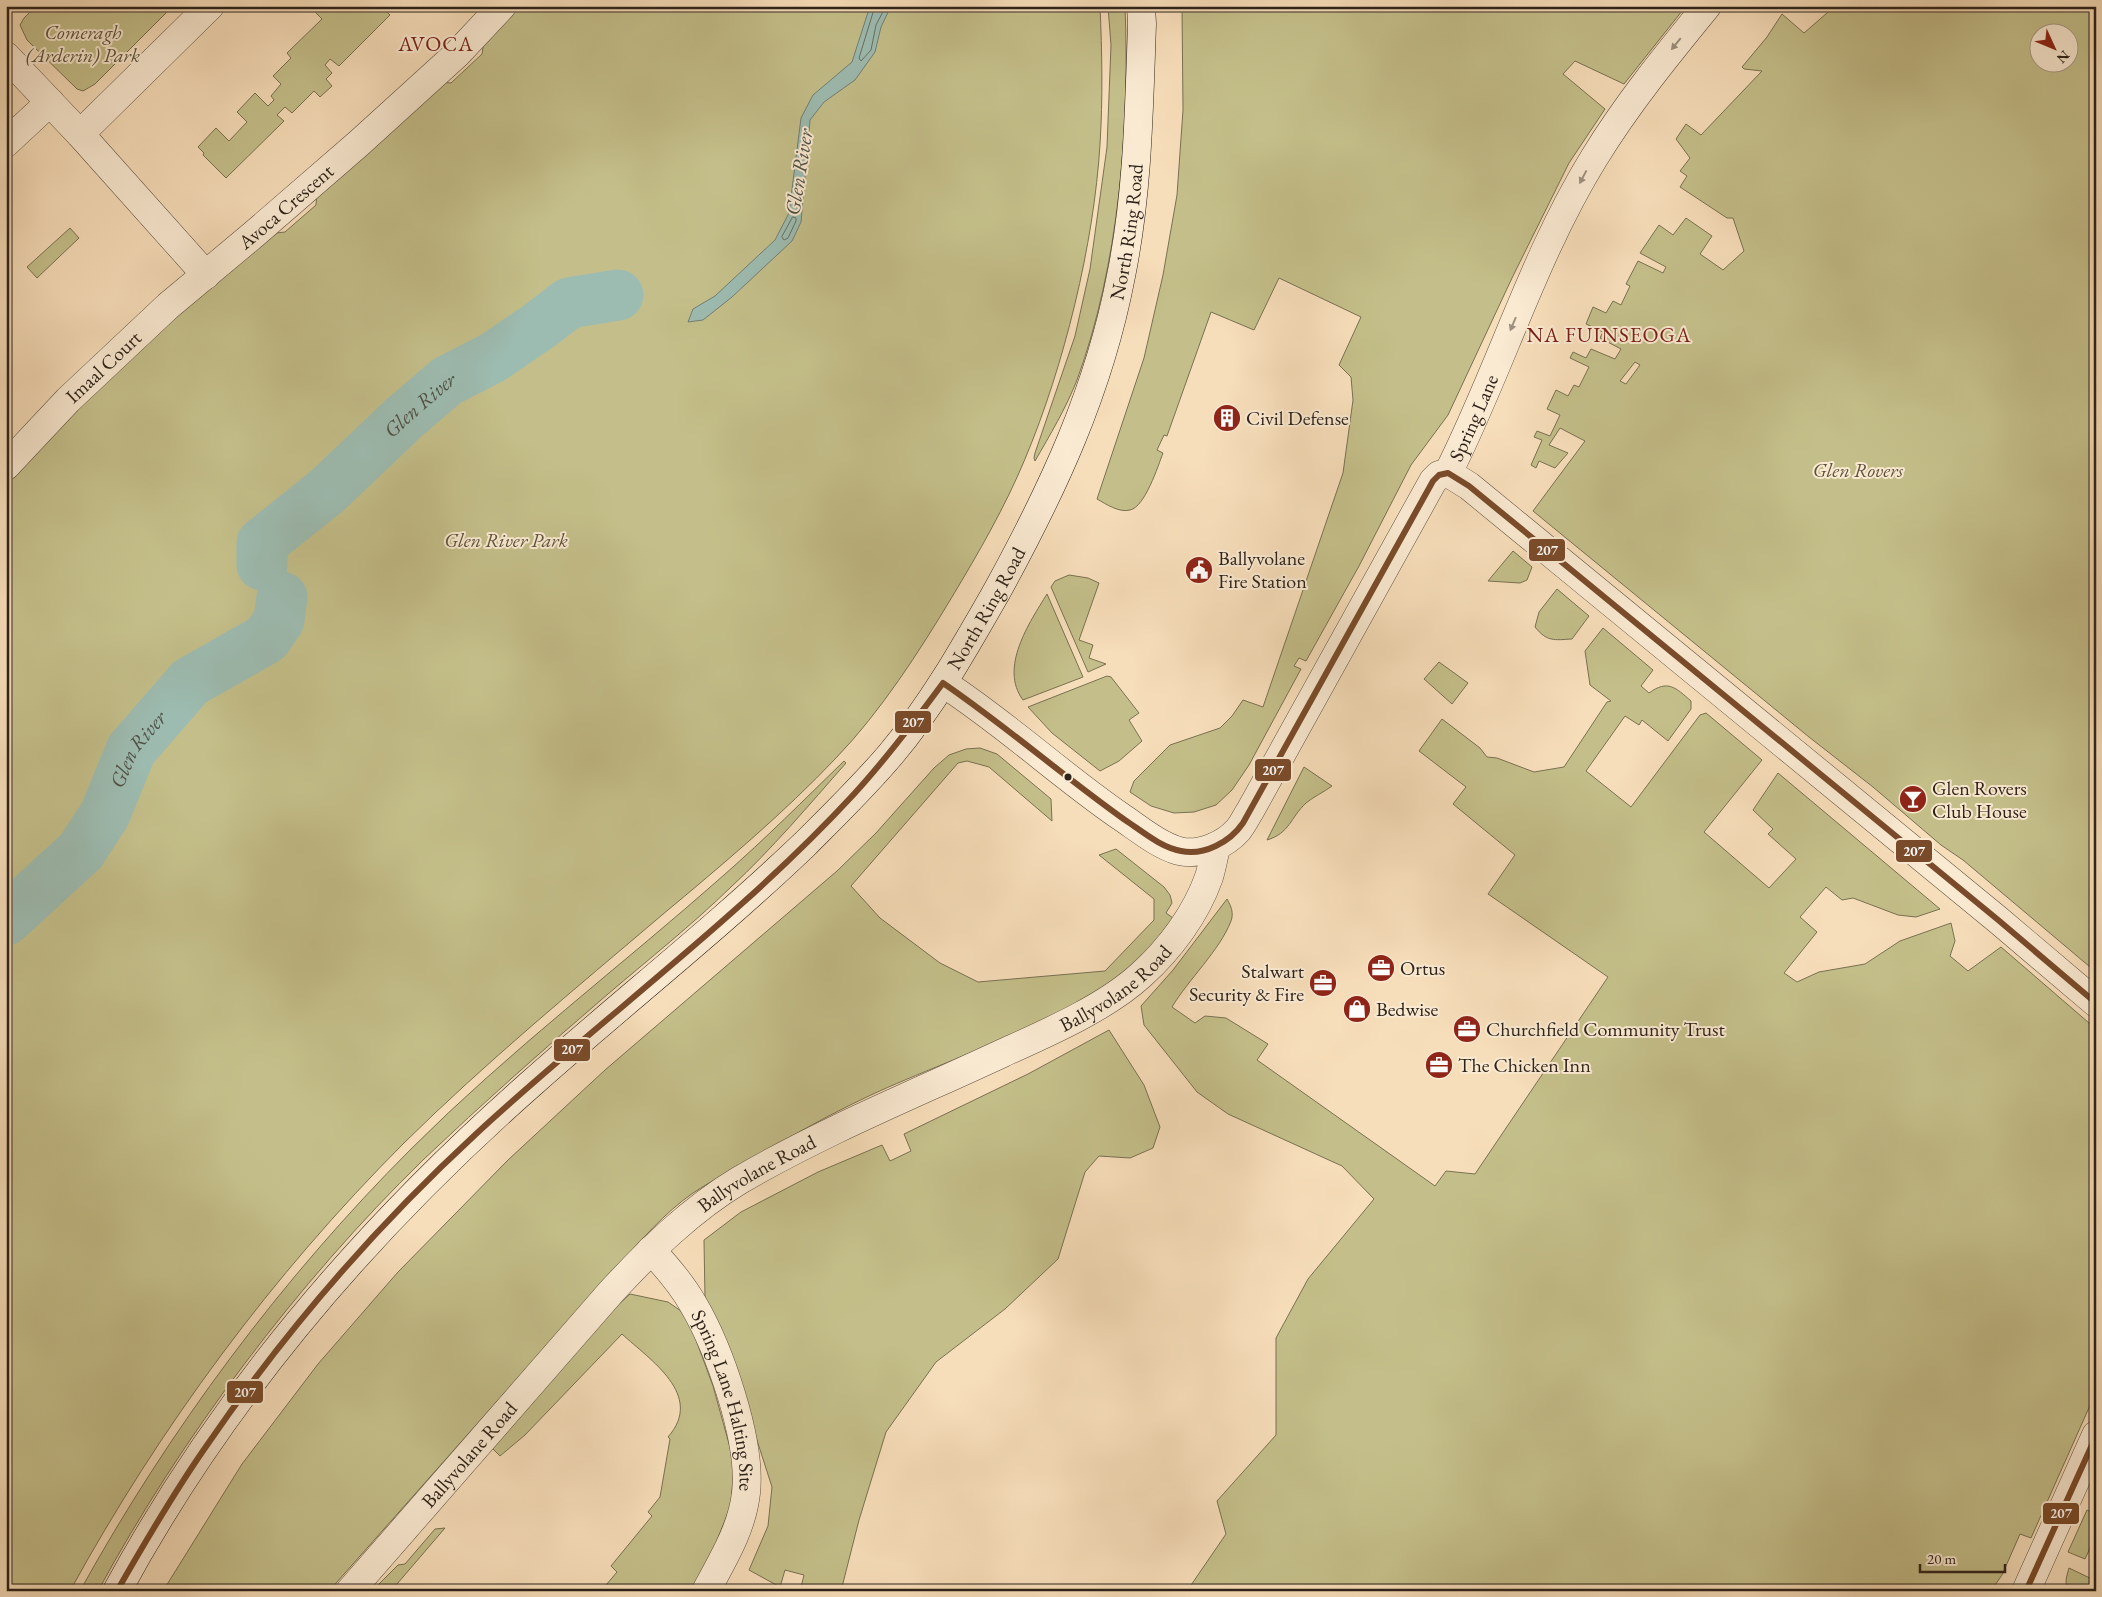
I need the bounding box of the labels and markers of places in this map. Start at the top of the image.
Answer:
building icon: Civil Defense [1212,403,1242,433]
place label: Civil Defense [1246,405,1349,431]
place label: Ballyvolane Fire Station [1218,545,1307,594]
public building icon: Ballyvolane Fire Station [1184,555,1214,585]
unlabelled marker [1063,772,1073,782]
place label: Glen Rovers Club House [1932,775,2027,824]
bar icon: Glen Rovers Club House [1898,784,1928,814]
office icon: Ortus [1366,953,1396,983]
place label: Ortus [1400,955,1445,981]
place label: Stalwart Security & Fire [1189,958,1305,1007]
office icon: Stalwart Security & Fire [1308,968,1338,998]
shop icon: Bedwise [1342,994,1372,1024]
place label: Bedwise [1376,996,1439,1022]
office icon: Churchfield Community Trust [1452,1014,1482,1044]
place label: Churchfield Community Trust [1486,1016,1726,1042]
office icon: The Chicken Inn [1424,1050,1454,1080]
place label: The Chicken Inn [1458,1052,1591,1078]

